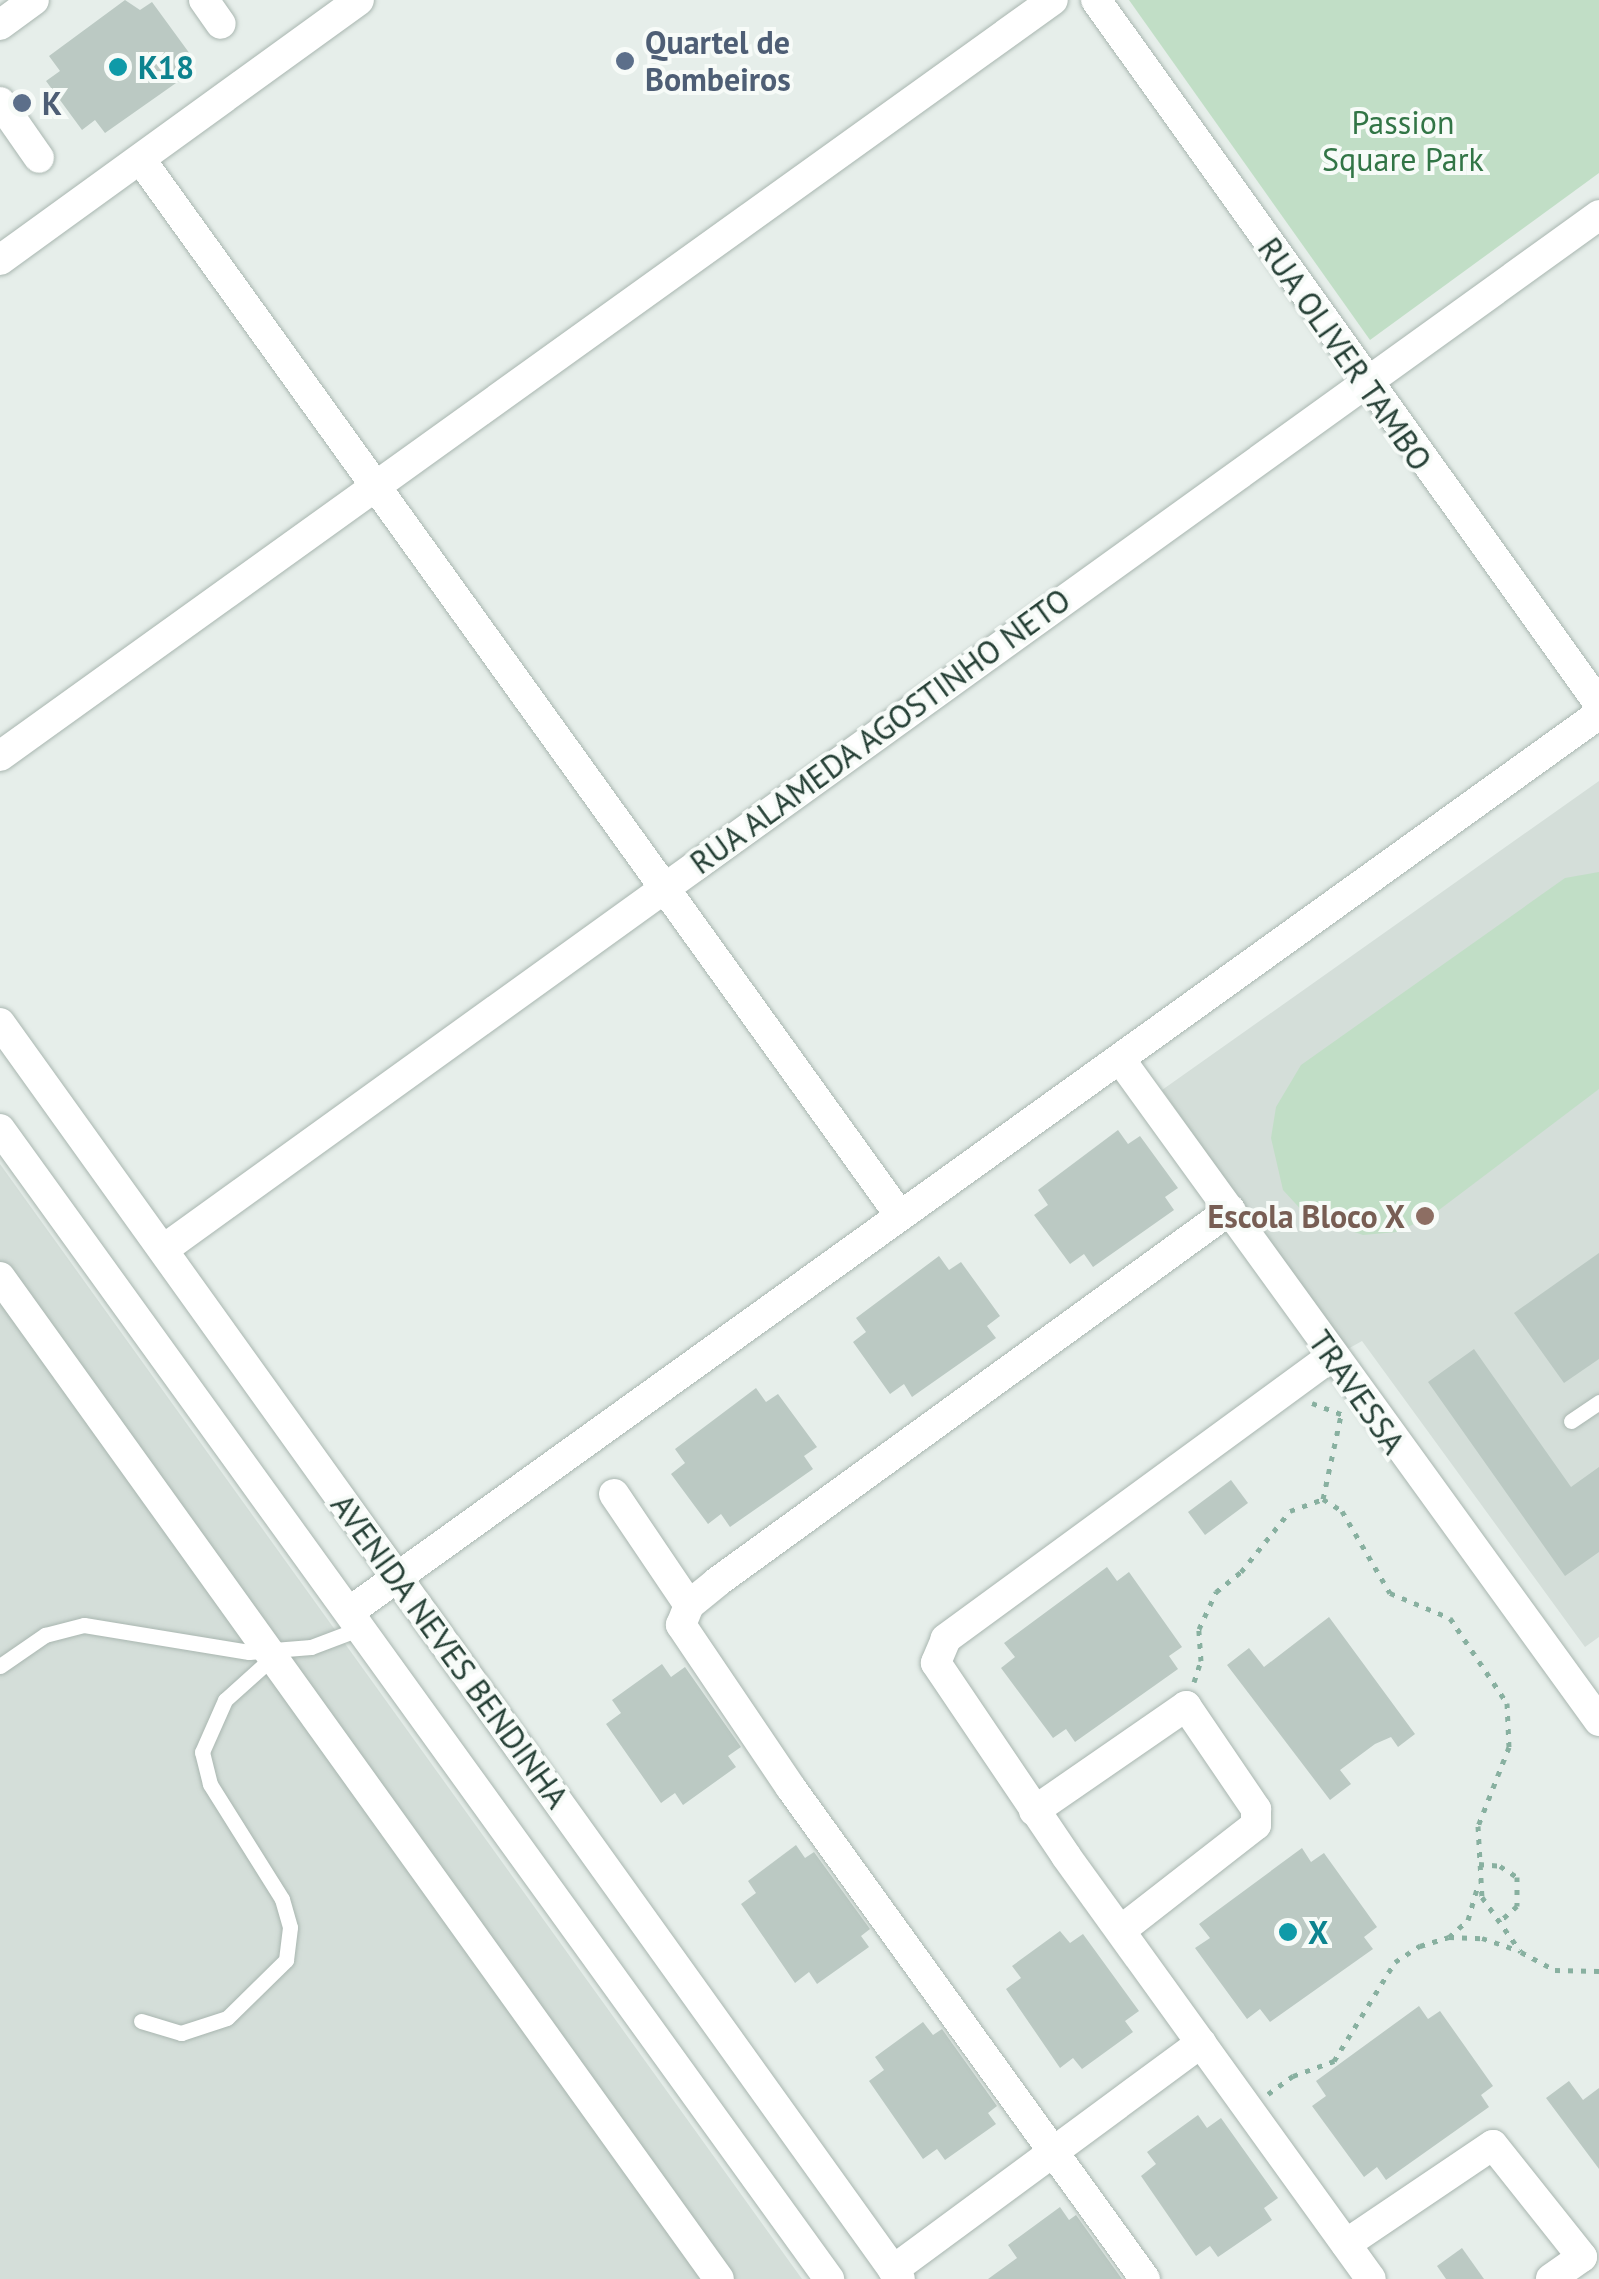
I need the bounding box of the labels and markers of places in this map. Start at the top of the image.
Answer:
place label: Quartel de Bombeiros [645,24,791,99]
place label: K18 [138,48,194,86]
marker: Quartel de Bombeiros [614,50,636,72]
marker: K18 [107,56,129,78]
place label: K [42,84,62,122]
marker: K [11,92,33,114]
place label: Escola Bloco X [1207,1197,1405,1235]
marker: Escola Bloco X [1414,1205,1436,1227]
place label: X [1308,1913,1328,1951]
marker: X [1277,1921,1299,1943]

